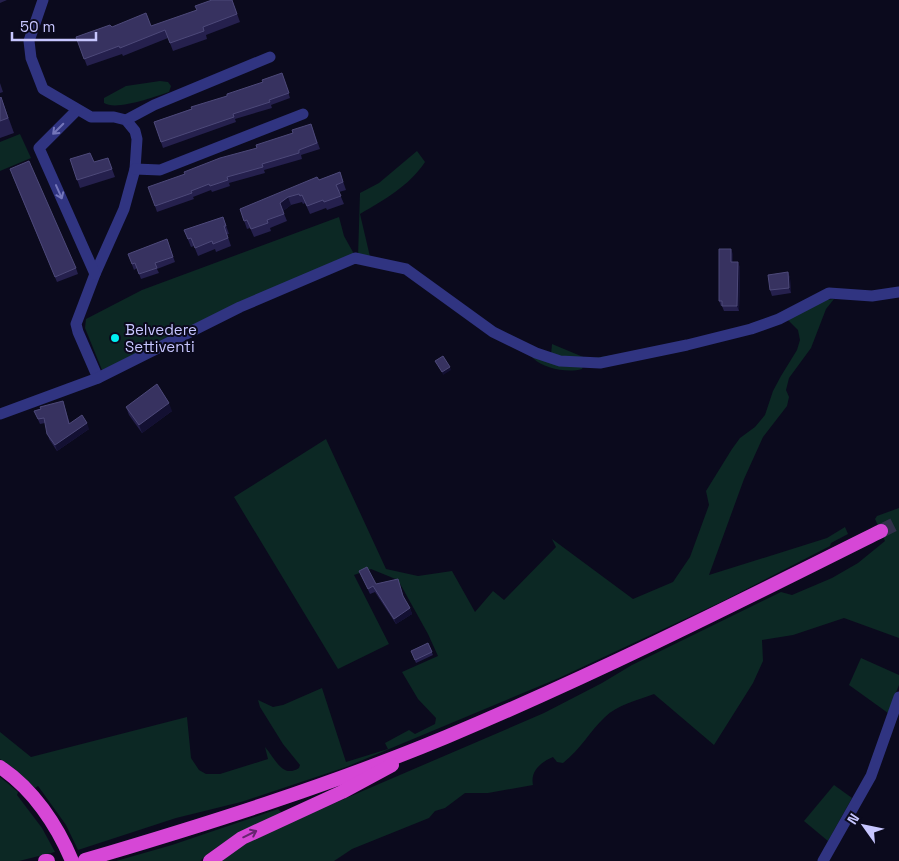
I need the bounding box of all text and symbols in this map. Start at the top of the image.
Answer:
scale bar [12,10,96,42]
text: 50 m [20,17,55,36]
one-way arrow [52,123,64,135]
one-way arrow [54,184,64,199]
place label: Belvedere Settiventi [125,320,197,356]
marker: Belvedere Settiventi [109,332,121,344]
north arrow [839,801,889,851]
text: N [843,810,863,828]
one-way arrow [242,829,257,838]

